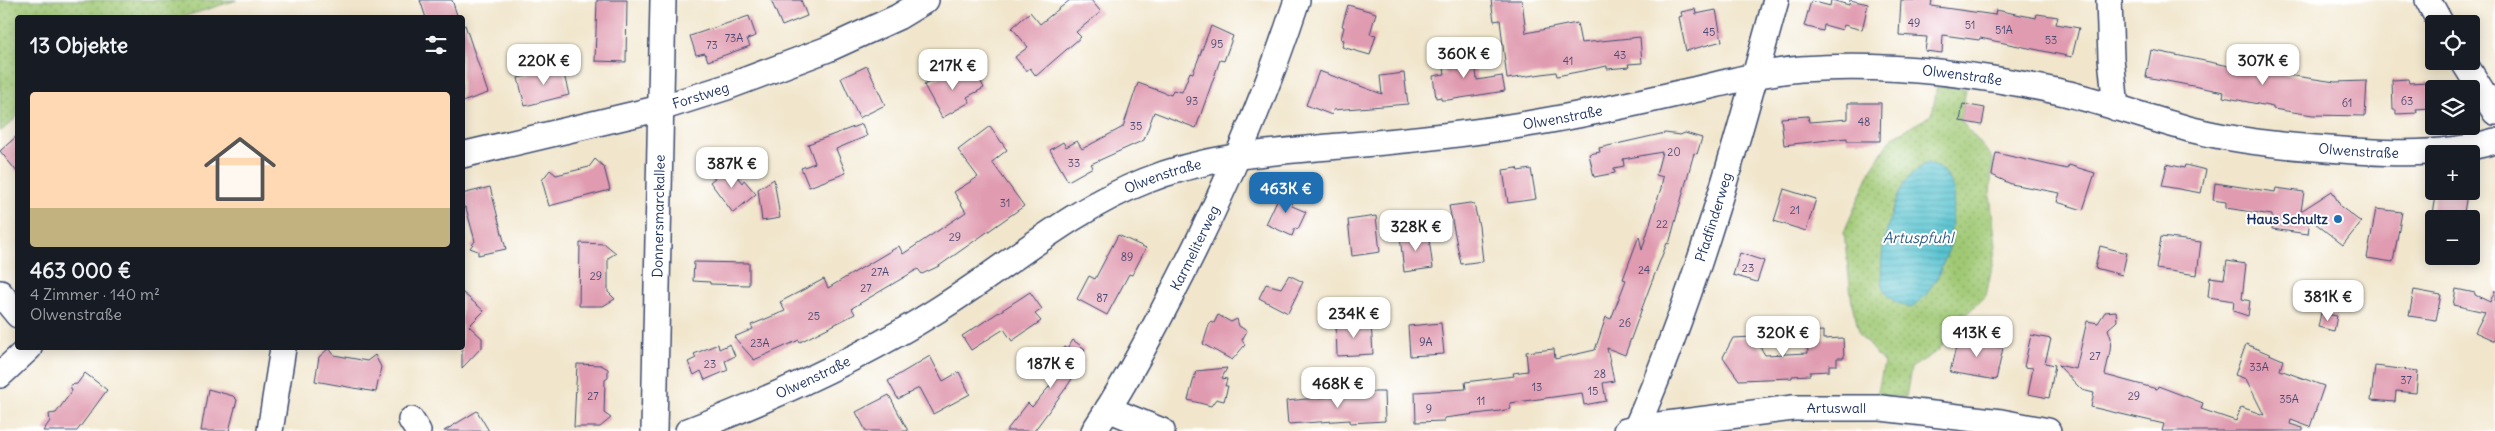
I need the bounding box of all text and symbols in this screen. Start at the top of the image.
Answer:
map controls [2425,15,2480,265]
button: locate [2425,15,2480,70]
house number: 49 [1908,16,1920,30]
house number: 51 [1965,18,1975,32]
house number: 51A [1995,23,2013,37]
house number: 45 [1703,25,1715,39]
icon: filters [422,31,450,59]
house number: 73A [725,31,743,45]
text: 13 Objekte [30,32,128,59]
house number: 53 [2045,33,2057,47]
pin: 360K € [1423,36,1505,79]
house number: 95 [1211,37,1223,51]
house number: 73 [706,38,718,52]
text: 360K € [1438,43,1490,63]
pin: 220K € [503,44,585,86]
pin: 307K € [2222,44,2304,86]
pin: 217K € [912,48,994,91]
house number: 43 [1614,48,1626,62]
text: 220K € [518,50,570,70]
text: 307K € [2237,50,2289,70]
house number: 41 [1563,54,1573,68]
text: 217K € [930,55,976,75]
street label: Olwenstraße [1921,61,2003,89]
street label: Forstweg [670,78,731,113]
button: layers [2425,80,2480,135]
house number: 93 [1186,94,1198,108]
house number: 63 [2401,94,2413,108]
house number: 61 [2342,96,2352,110]
street label: Olwenstraße [1521,101,1604,134]
house number: 48 [1858,115,1870,129]
house number: 35 [1130,119,1142,133]
icon: home [195,124,285,214]
street label: Olwenstraße [2318,139,2399,162]
house number: 20 [1667,145,1681,159]
button: + [2425,145,2480,200]
pin: 387K € [691,146,773,189]
text: 387K € [707,153,757,173]
street label: Donnersmarckallee [648,154,669,278]
street label: Olwenstraße [1121,155,1203,198]
house number: 33 [1068,156,1080,170]
street label: Pfadfinderweg [1691,170,1736,264]
pin: 463K € [1245,172,1327,214]
text: 463K € [1260,178,1312,198]
house number: 31 [1000,196,1010,210]
street label: Karmeliterweg [1166,203,1223,294]
house number: 21 [1790,203,1800,217]
pin: 328K € [1375,210,1457,252]
place label: Haus Schultz [2247,210,2328,228]
button: − [2425,210,2480,265]
marker: Haus Schultz [2332,213,2344,225]
text: 328K € [1390,216,1442,236]
house number: 22 [1656,217,1668,231]
water label: Artuspfuhl [1883,228,1956,247]
house number: 29 [949,230,961,244]
house number: 89 [1121,250,1133,264]
text: 463 000 € [30,257,131,284]
house number: 23 [1742,261,1754,275]
house number: 24 [1638,263,1650,277]
house number: 27A [871,265,889,279]
house number: 29 [590,269,602,283]
pin: 381K € [2287,280,2369,322]
house number: 27 [860,281,872,295]
text: 4 Zimmer · 140 m² [30,284,160,304]
text: 381K € [2304,286,2352,306]
house number: 87 [1096,291,1108,305]
pin: 234K € [1313,296,1395,339]
text: 234K € [1328,303,1380,323]
text: Olwenstraße [30,304,122,324]
house number: 25 [808,309,820,323]
house number: 26 [1619,316,1631,330]
pin: 320K € [1742,316,1824,358]
pin: 413K € [1936,316,2018,358]
text: 320K € [1757,322,1809,342]
text: 413K € [1953,322,2001,342]
house number: 9A [1419,335,1433,349]
house number: 23A [750,336,770,350]
pin: 187K € [1010,346,1092,389]
house number: 27 [2089,349,2101,363]
street label: Olwenstraße [773,352,853,403]
text: 187K € [1027,353,1075,373]
house number: 23 [704,357,716,371]
house number: 33A [2249,360,2269,374]
pin: 468K € [1297,366,1379,409]
house number: 28 [1594,367,1606,381]
text: 468K € [1312,373,1364,393]
house number: 37 [2400,373,2412,387]
house number: 13 [1532,380,1542,394]
house number: 15 [1588,384,1598,398]
house number: 27 [587,389,599,403]
house number: 29 [2128,389,2140,403]
house number: 35A [2279,392,2299,406]
house number: 11 [1477,394,1485,408]
street label: Artuswall [1807,399,1866,417]
house number: 9 [1426,402,1432,416]

